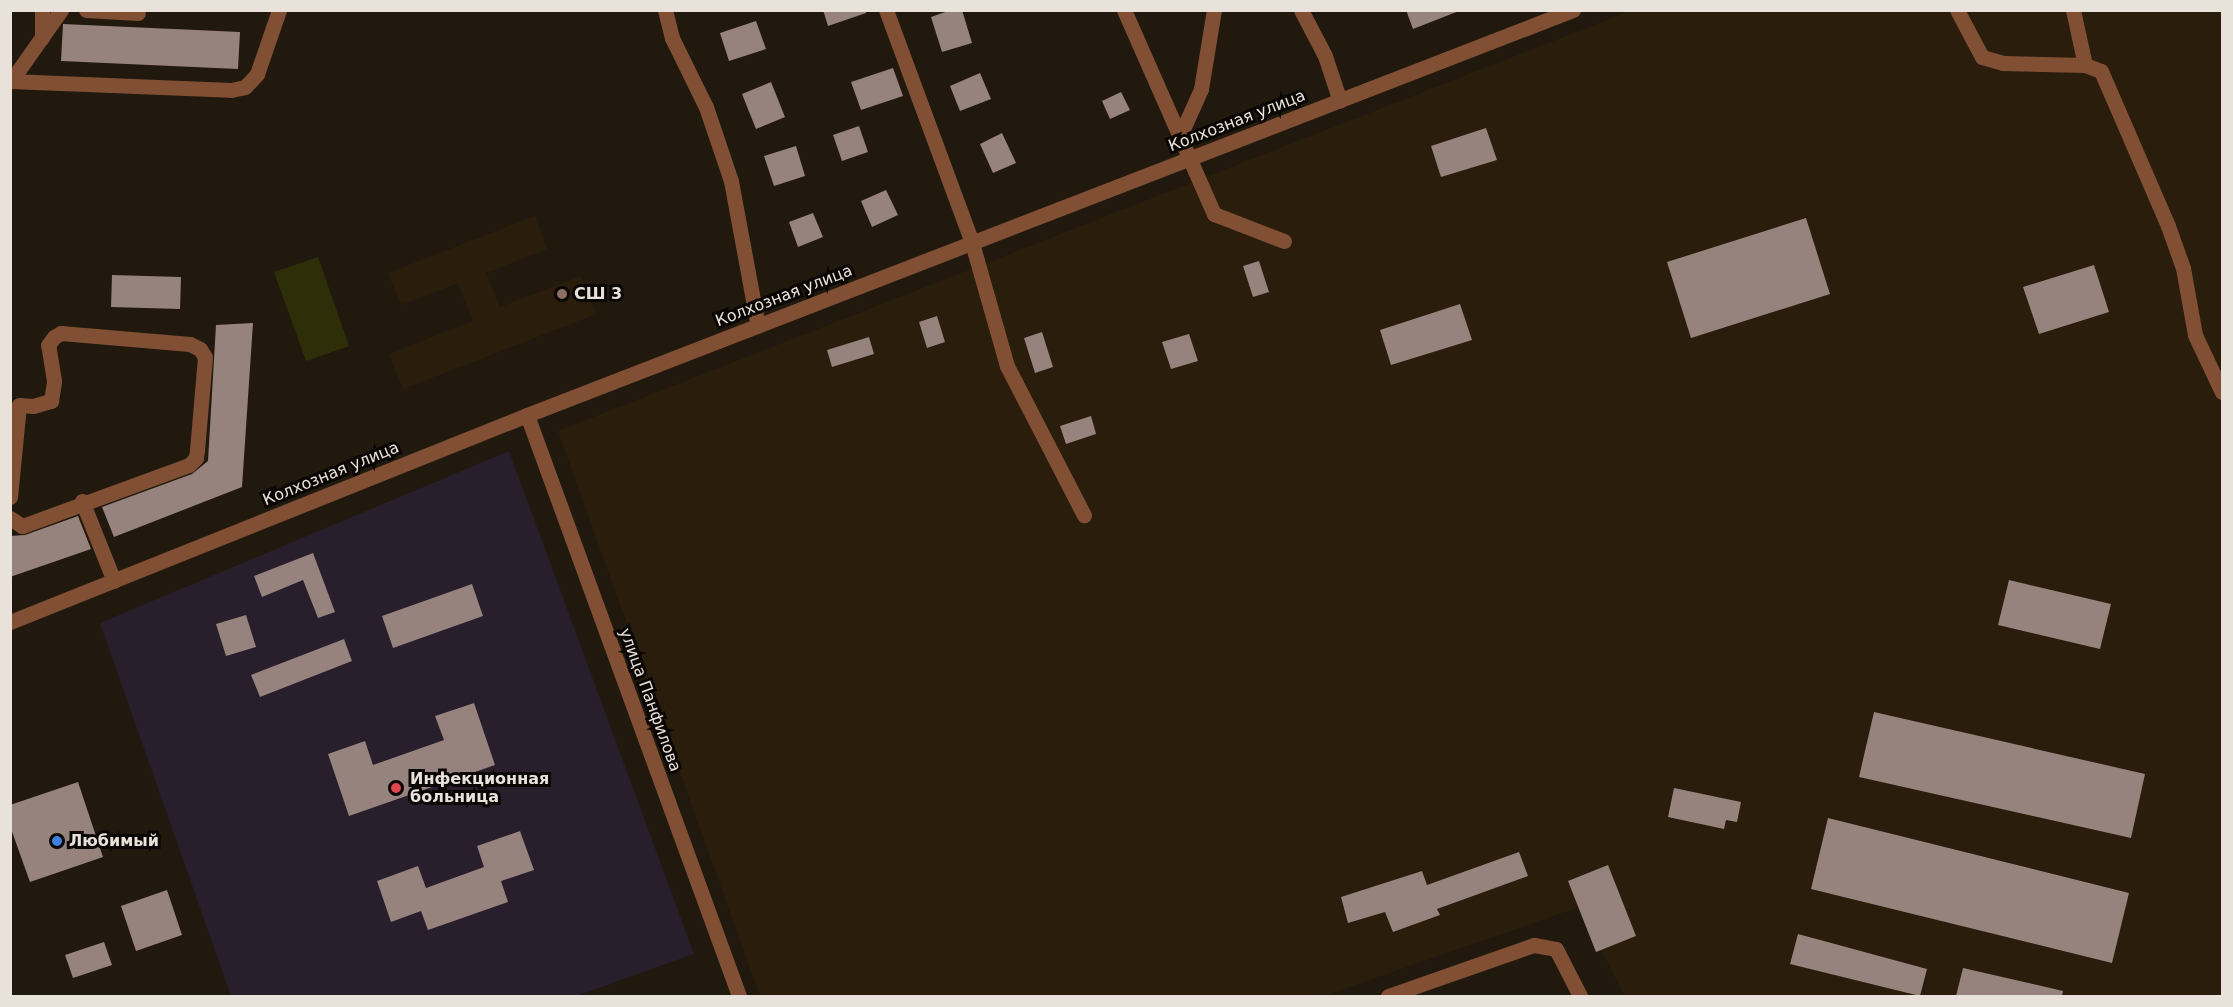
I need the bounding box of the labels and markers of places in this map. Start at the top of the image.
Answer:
place label: СШ 3 [574,284,622,304]
marker: СШ 3 [555,287,569,301]
place label: Инфекционная больница [410,769,549,807]
marker: Инфекционная больница [387,779,405,797]
place label: Любимый [69,831,159,851]
marker: Любимый [50,834,64,848]

